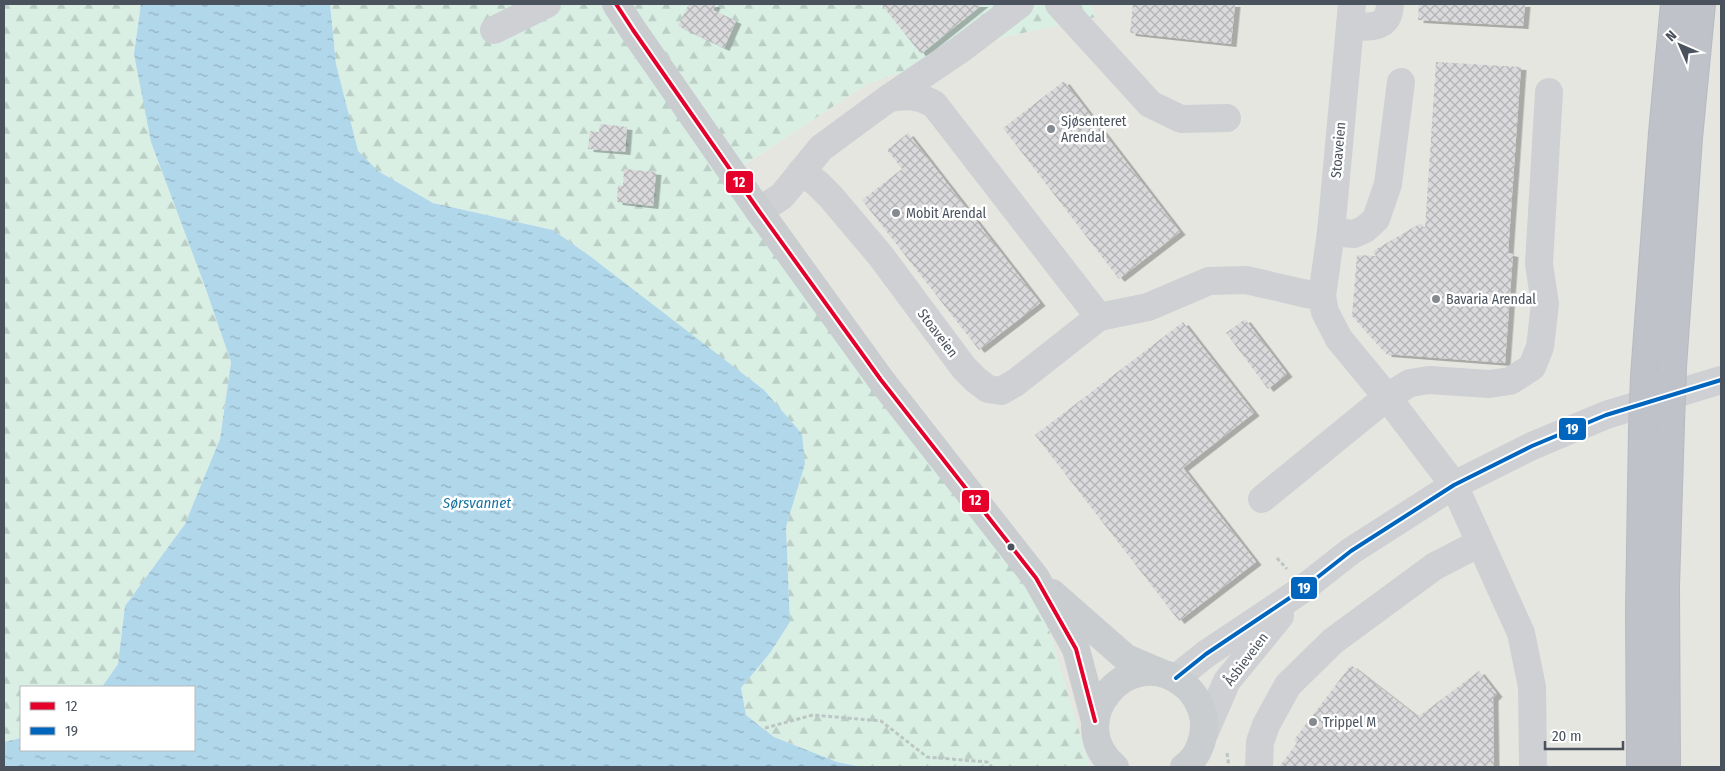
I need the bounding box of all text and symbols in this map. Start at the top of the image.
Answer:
north arrow [1655,20,1705,70]
text: N [1662,27,1680,45]
place label: Sjøsenteret Arendal [1061,113,1127,146]
street label: Stoaveien [1328,121,1349,179]
marker: Sjøsenteret Arendal [1045,123,1057,135]
line badge: 12 [725,170,754,194]
text: 12 [733,174,746,191]
place label: Mobit Arendal [906,205,987,222]
marker: Mobit Arendal [890,207,902,219]
place label: Bavaria Arendal [1446,291,1536,308]
marker: Bavaria Arendal [1430,293,1442,305]
street label: Stoaveien [914,306,961,361]
line badge: 19 [1558,417,1587,441]
text: 19 [1565,421,1579,438]
line badge: 12 [961,489,990,513]
text: 12 [969,492,982,509]
water label: Sørsvannet [442,494,511,512]
unlabelled marker [1006,542,1016,552]
line badge: 19 [1290,576,1318,600]
text: 19 [1297,580,1311,597]
street label: Åsbieveien [1220,629,1272,689]
legend [20,686,195,751]
text: 12 [65,697,78,715]
place label: Trippel M [1323,714,1376,731]
marker: Trippel M [1307,716,1319,728]
scale bar [1545,718,1622,750]
text: 19 [65,722,78,740]
text: 20 m [1552,727,1582,745]

